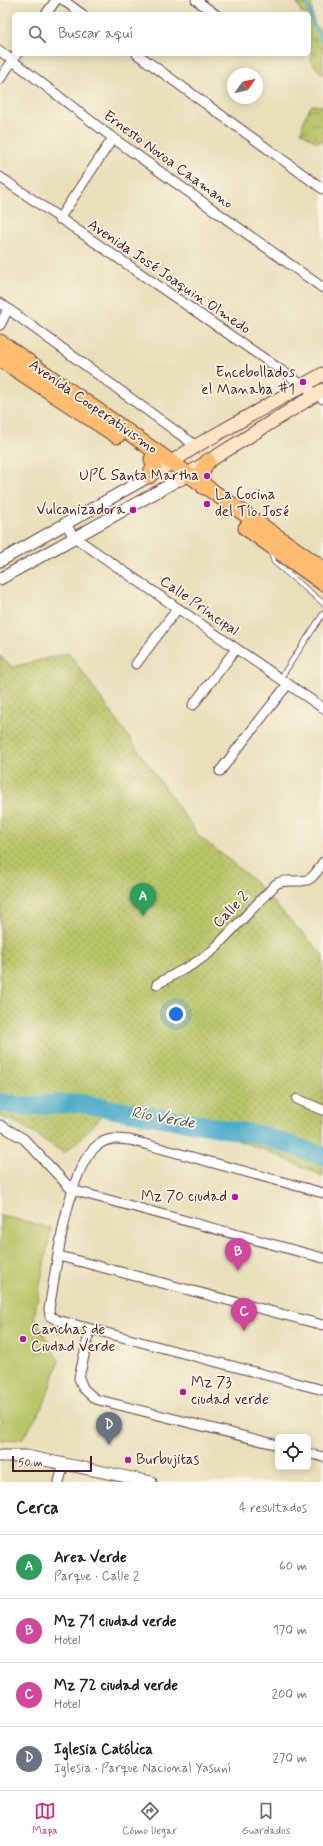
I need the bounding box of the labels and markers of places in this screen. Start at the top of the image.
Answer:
place label: Encebollados el Manaba #1 [201,363,295,400]
marker: Encebollados el Manaba #1 [298,377,308,387]
place label: UPC Santa Martha [79,466,199,486]
marker: UPC Santa Martha [202,471,212,481]
place label: La Cocina del Tío José [215,485,289,522]
marker: La Cocina del Tío José [202,499,212,509]
place label: Vulcanizadora [37,500,126,520]
marker: Vulcanizadora [128,505,138,515]
pin: A [130,883,156,916]
place label: Mz 70 ciudad [141,1187,227,1207]
marker: Mz 70 ciudad [230,1192,240,1202]
pin: B [225,1238,251,1271]
pin: C [231,1298,257,1331]
place label: Canchas de Ciudad Verde [31,1320,116,1357]
marker: Canchas de Ciudad Verde [18,1334,28,1344]
place label: Mz 73 ciudad verde [191,1373,269,1410]
marker: Mz 73 ciudad verde [178,1387,188,1397]
pin: D [96,1412,122,1445]
place label: Burbujitas [136,1450,199,1470]
marker: Burbujitas [123,1455,133,1465]

